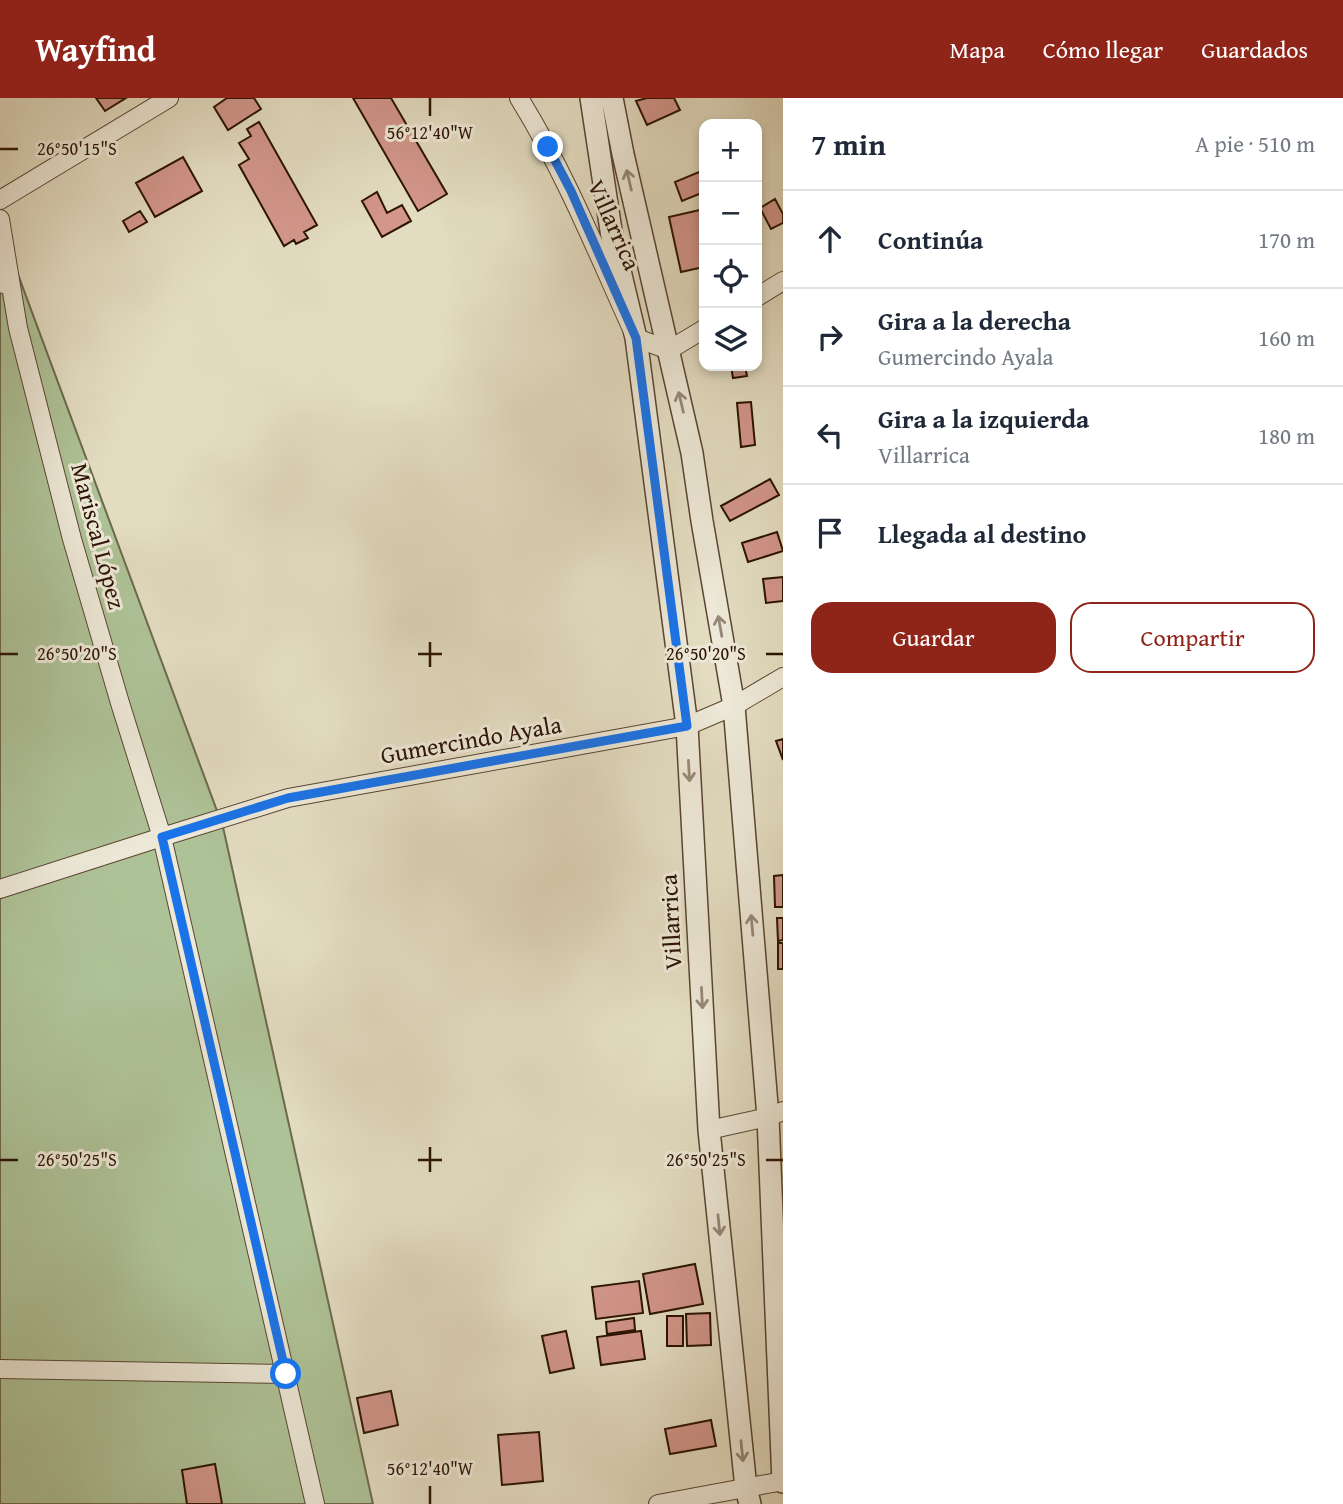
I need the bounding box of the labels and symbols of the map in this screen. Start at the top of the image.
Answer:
text: 56°12'40"W [387,119,474,146]
route end [532,131,563,162]
text: 26°50'15"S [37,135,117,162]
one-way arrow [622,169,635,192]
street label: Villarrica [579,174,650,276]
one-way arrow [674,391,688,414]
street label: Mariscal López [62,459,135,613]
one-way arrow [713,615,726,638]
text: 26°50'20"S [37,640,117,667]
text: 26°50'20"S [666,640,746,667]
street label: Gumercindo Ayala [378,706,565,773]
one-way arrow [683,759,696,782]
street label: Villarrica [650,873,690,971]
one-way arrow [745,914,758,937]
one-way arrow [695,986,708,1009]
text: 26°50'25"S [37,1146,117,1173]
text: 26°50'25"S [666,1146,746,1173]
one-way arrow [713,1213,726,1236]
route start [270,1358,301,1389]
one-way arrow [736,1439,749,1462]
text: 56°12'40"W [387,1455,474,1482]

